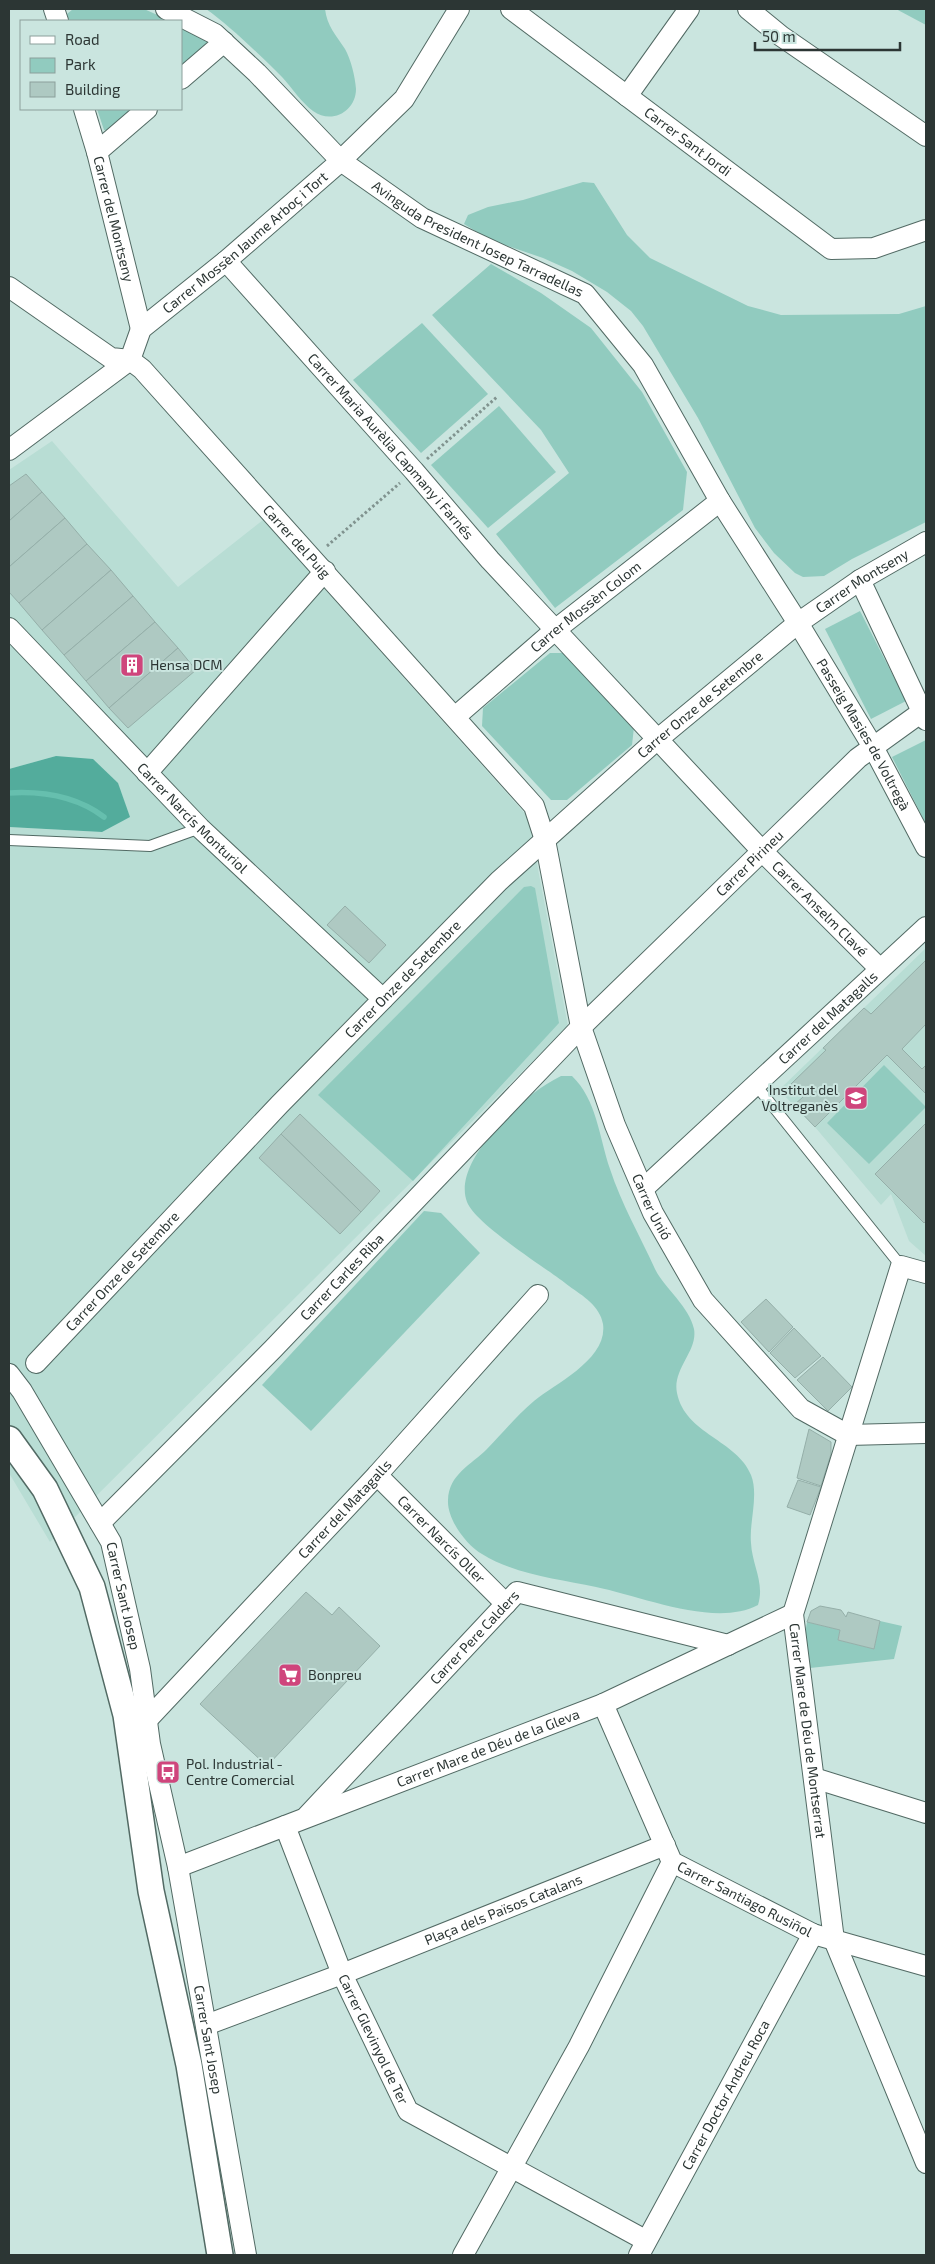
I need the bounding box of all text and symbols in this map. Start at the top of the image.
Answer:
legend [20,20,182,110]
scale bar [755,20,900,52]
text: 50 m [762,27,796,45]
text: Road [65,30,100,48]
text: Park [65,55,96,73]
text: Building [65,80,121,98]
street label: Carrer Sant Jordi [641,103,735,179]
street label: Carrer del Montseny [90,154,138,284]
street label: Carrer Mossèn Jaume Arboç i Tort [159,168,331,317]
street label: Avinguda President Josep Tarradellas [369,177,586,300]
street label: Carrer Maria Aurèlia Capmany i Farnés [305,349,478,543]
street label: Carrer del Puig [260,501,334,581]
street label: Carrer Montseny [812,545,912,616]
street label: Carrer Mossèn Colom [527,557,644,656]
street label: Carrer Onze de Setembre [633,647,766,761]
building icon: Hensa DCM [119,652,145,678]
street label: Passeig Masies de Voltregà [813,655,914,813]
place label: Hensa DCM [150,656,222,673]
street label: Carrer Narcís Monturiol [134,759,252,877]
street label: Carrer Pirineu [712,826,786,899]
street label: Carrer Anselm Clavé [769,857,872,960]
street label: Carrer Onze de Setembre [341,916,464,1041]
street label: Carrer del Matagalls [774,967,881,1068]
place label: Institut del Voltreganès [762,1081,839,1114]
school or university icon: Institut del Voltreganès [843,1085,869,1111]
street label: Carrer Unió [629,1171,676,1243]
street label: Carrer Onze de Setembre [62,1208,182,1334]
street label: Carrer Carles Riba [296,1230,387,1324]
street label: Carrer del Matagalls [294,1456,395,1562]
street label: Carrer Narcís Oller [394,1492,489,1587]
street label: Carrer Sant Josep [103,1540,144,1651]
street label: Carrer Pere Calders [426,1586,522,1687]
street label: Carrer Mare de Déu de Montserrat [786,1622,830,1839]
supermarket icon: Bonpreu [277,1662,303,1688]
place label: Bonpreu [308,1666,362,1683]
street label: Carrer Mare de Déu de la Gleva [394,1705,582,1790]
place label: Pol. Industrial - Centre Comercial [186,1755,295,1788]
bus stop icon: Pol. Industrial - Centre Comercial [155,1759,181,1785]
street label: Carrer Santiago Rusiñol [675,1857,816,1941]
street label: Plaça dels Països Catalans [422,1870,584,1948]
street label: Carrer Glevinyol de Ter [335,1971,413,2107]
street label: Carrer Sant Josep [191,1984,227,2095]
street label: Carrer Doctor Andreu Roca [678,2017,773,2173]

